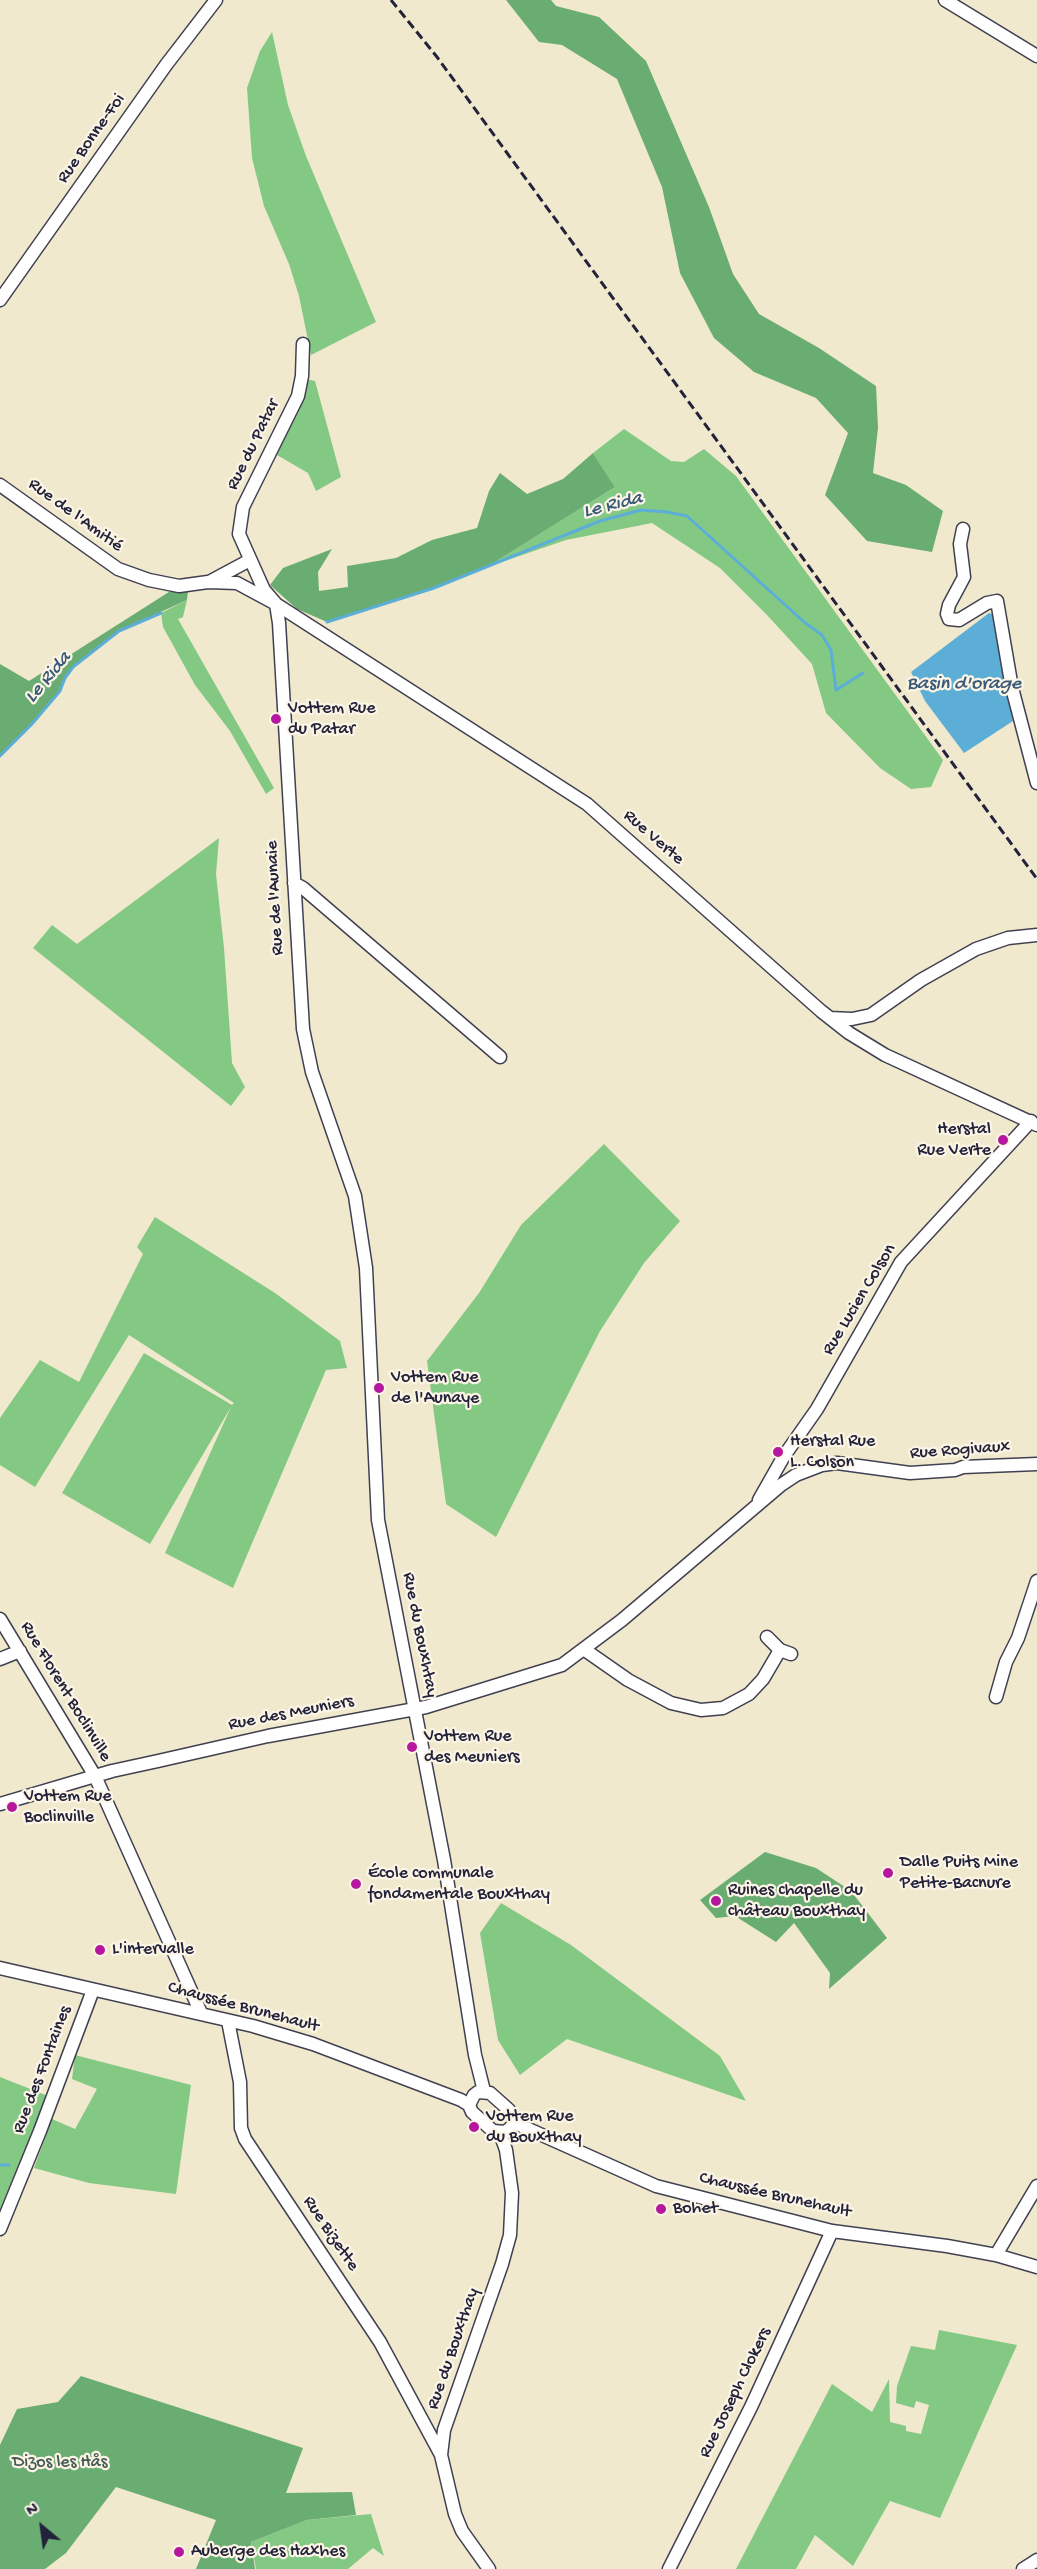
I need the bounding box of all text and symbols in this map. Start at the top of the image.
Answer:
street label: Rue Bonne-Foi [53,90,131,188]
street label: Rue du Patar [223,396,285,494]
street label: Rue de l'Amitié [23,474,127,558]
water label: Le Rida [581,487,645,525]
water label: Le Rida [21,647,77,709]
water label: Basin d'orage [907,673,1021,697]
place label: Vottem Rue du Patar [288,698,376,740]
marker: Vottem Rue du Patar [269,712,283,726]
street label: Rue Verte [618,806,688,870]
street label: Rue de l'Aunaie [262,840,290,956]
place label: Herstal Rue Verte [917,1119,991,1162]
marker: Herstal Rue Verte [996,1133,1010,1147]
street label: Rue Lucien Colson [818,1240,902,1360]
place label: Vottem Rue de l'Aunaye [391,1367,479,1410]
marker: Vottem Rue de l'Aunaye [372,1381,386,1395]
place label: Herstal Rue L. Colson [790,1431,875,1474]
street label: Rue Rogivaux [909,1437,1011,1465]
marker: Herstal Rue L. Colson [771,1445,785,1459]
street label: Rue du Bouxhtay [396,1571,442,1699]
street label: Rue Florent Boclinville [15,1618,115,1766]
street label: Rue des Meuniers [227,1691,355,1737]
place label: Vottem Rue des Meuniers [424,1726,520,1768]
marker: Vottem Rue des Meuniers [405,1740,419,1754]
place label: Vottem Rue Boclinville [24,1786,112,1828]
marker: Vottem Rue Boclinville [5,1800,19,1814]
place label: Dalle Puits Mine Petite-Bacnure [900,1852,1018,1894]
place label: École communale fondamentale Bouxthay [368,1863,550,1906]
marker: Dalle Puits Mine Petite-Bacnure [881,1866,895,1880]
marker: École communale fondamentale Bouxthay [349,1877,363,1891]
place label: Ruines chapelle du château Bouxthay [728,1880,865,1922]
marker: Ruines chapelle du château Bouxthay [709,1894,723,1908]
place label: L'intervalle [112,1939,194,1961]
marker: L'intervalle [93,1943,107,1957]
street label: Chaussée Brunehault [165,1977,321,2039]
street label: Rue des Fontaines [9,2003,77,2137]
place label: Vottem Rue du Bouxthay [486,2106,582,2148]
marker: Vottem Rue du Bouxthay [467,2120,481,2134]
street label: Chaussée Brunehault [697,2168,853,2224]
street label: Rue Bizette [297,2192,363,2276]
place label: Bohet [673,2198,718,2220]
marker: Bohet [654,2202,668,2216]
street label: Rue du Bouxthay [423,2285,485,2413]
street label: Rue Joseph Clokers [695,2324,777,2462]
park label: Dizos les Hås [13,2452,107,2474]
north arrow [12,2497,72,2557]
text: N [24,2500,42,2522]
place label: Auberge des Haxhes [191,2541,345,2563]
marker: Auberge des Haxhes [172,2545,186,2559]

